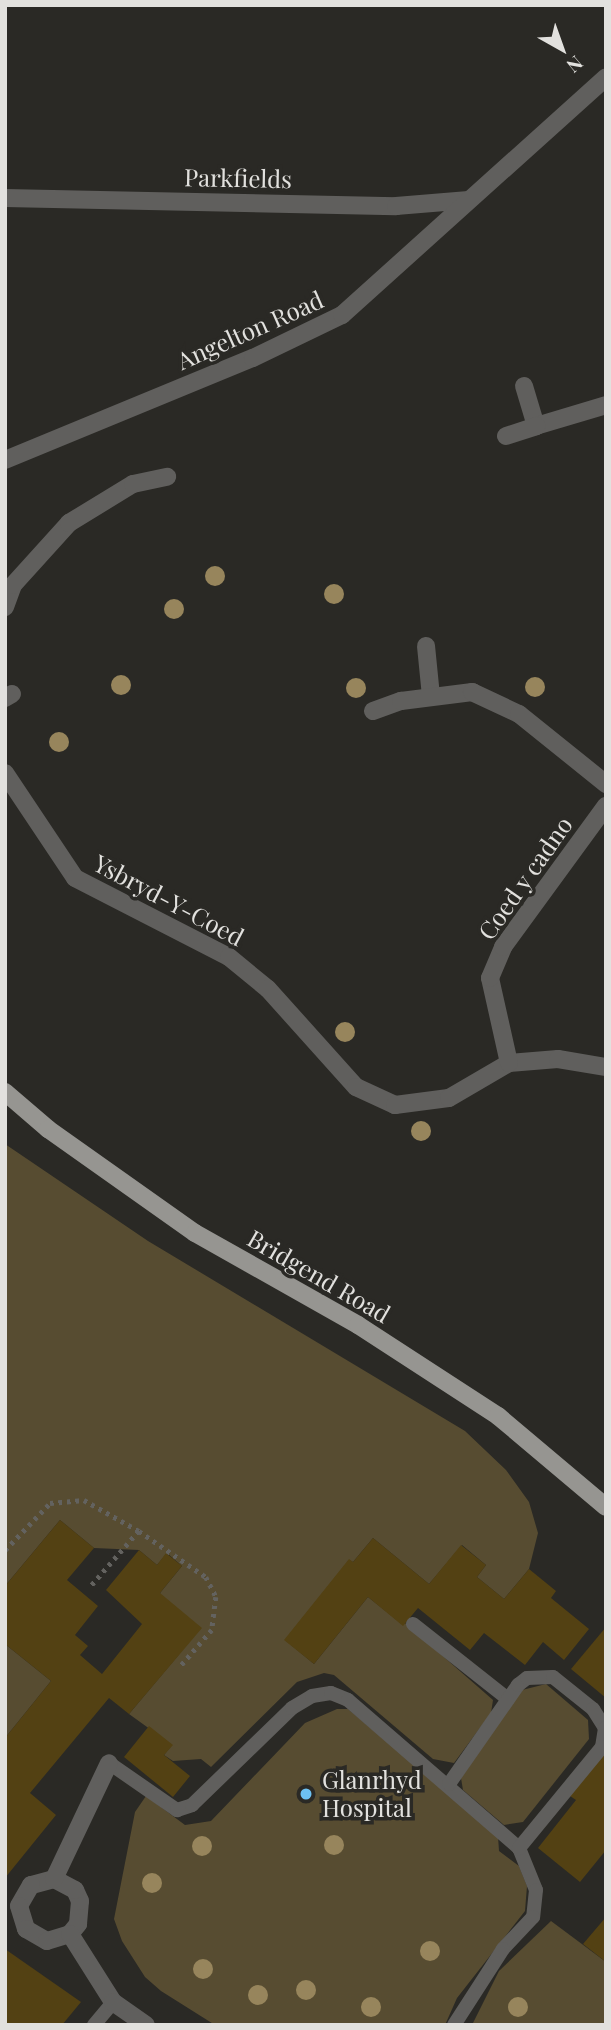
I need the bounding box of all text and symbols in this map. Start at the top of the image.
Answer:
north arrow [527,14,597,84]
text: N [562,51,589,79]
street label: Parkfields [184,163,292,193]
street label: Angelton Road [172,285,328,375]
street label: Coed y cadno [472,810,578,946]
street label: Ysbryd-Y-Coed [89,848,249,952]
street label: Bridgend Road [243,1224,395,1328]
place label: Glanrhyd Hospital [322,1766,422,1822]
marker: Glanrhyd Hospital [296,1784,316,1804]

